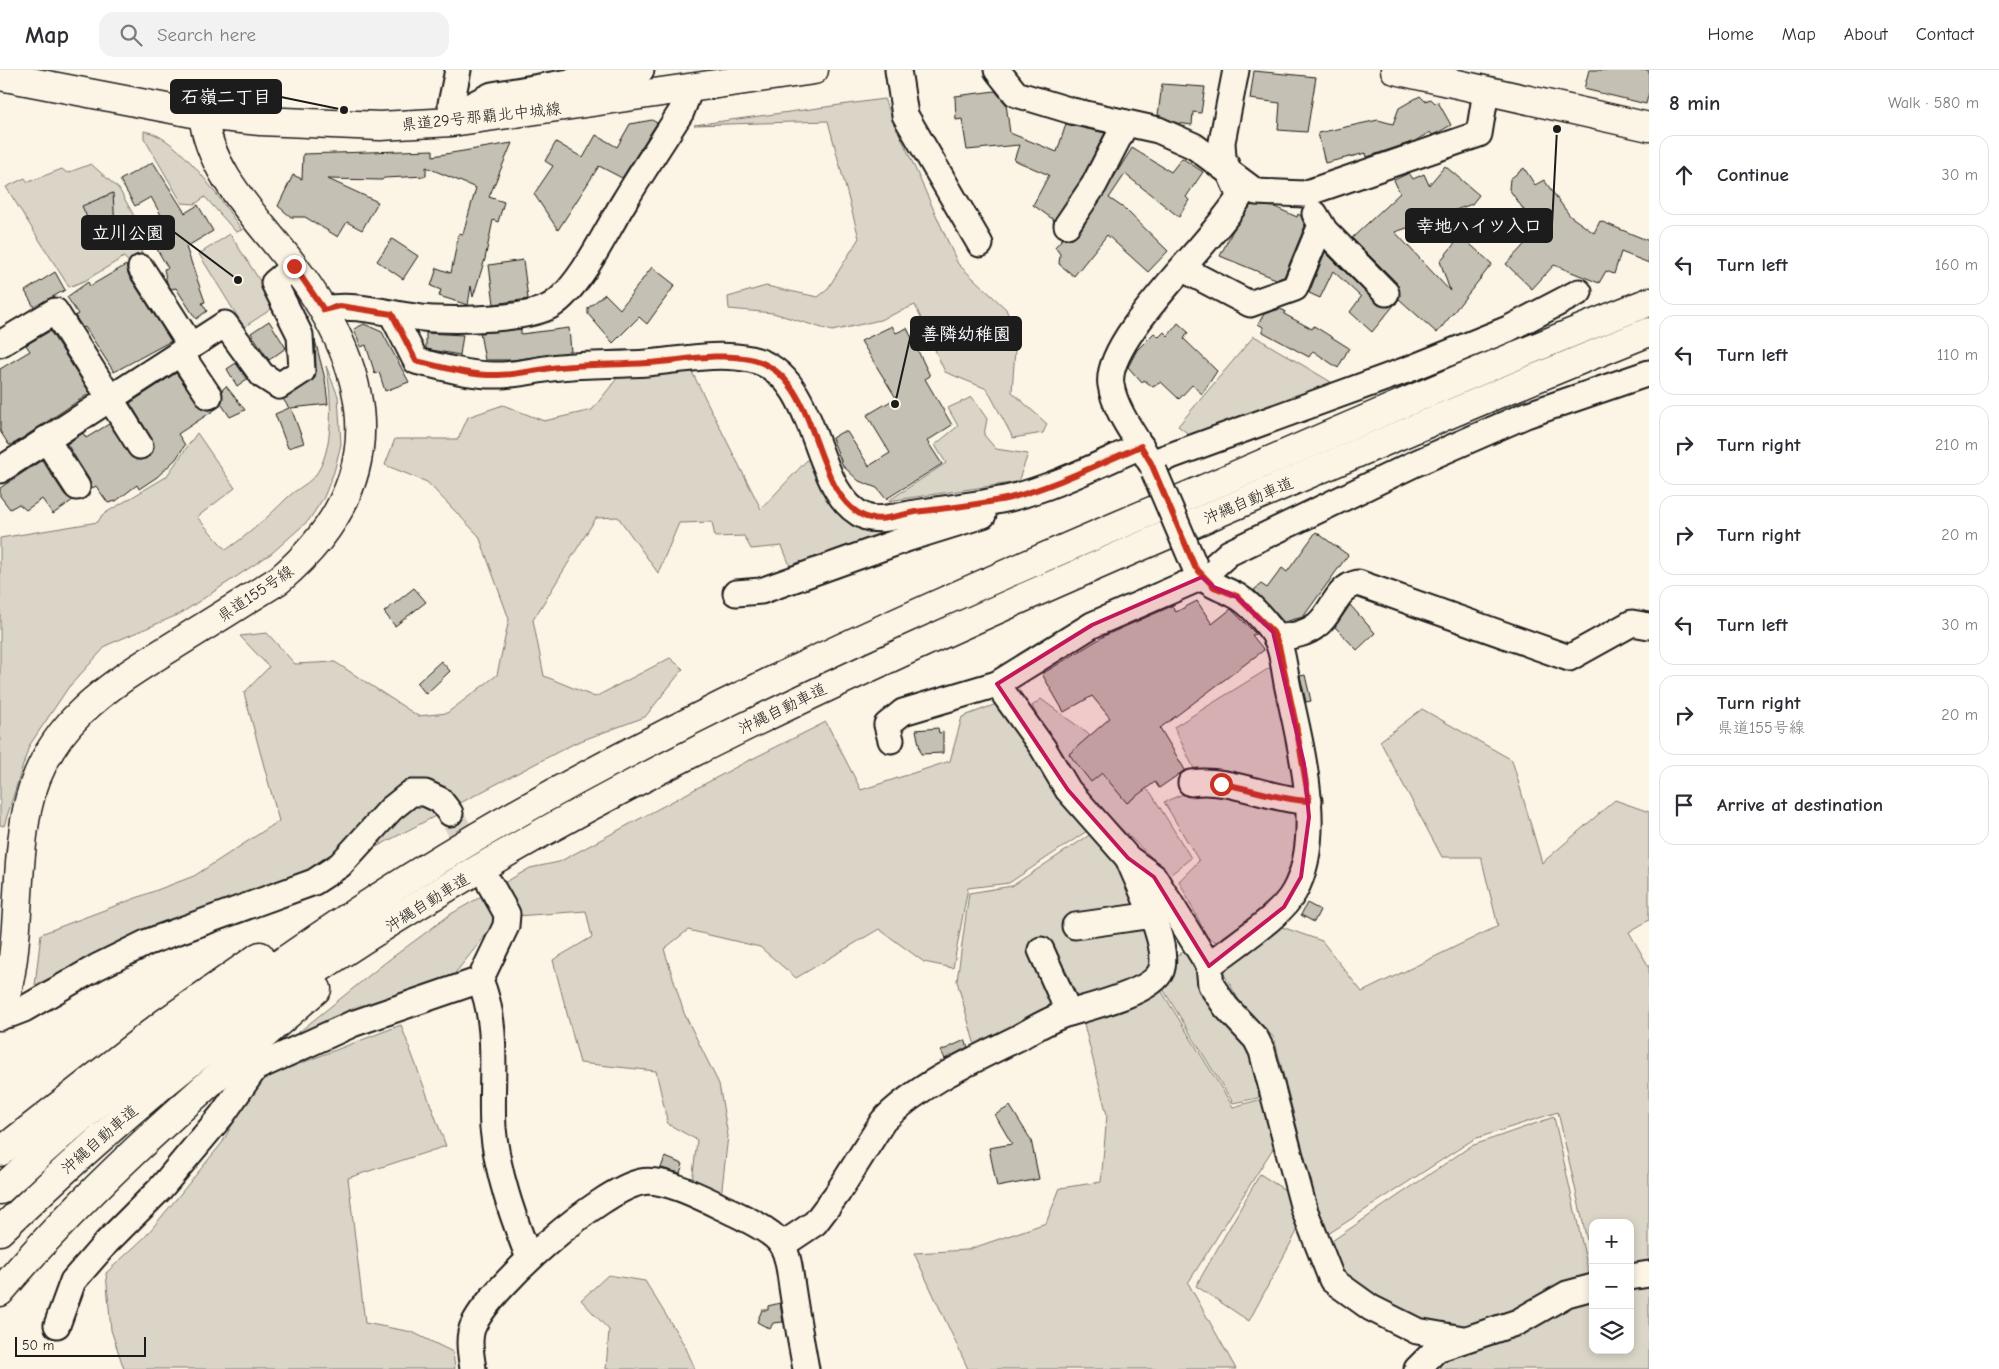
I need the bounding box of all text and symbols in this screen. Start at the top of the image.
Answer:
search box [99,12,449,57]
text: Map [25,21,69,49]
icon: search [117,21,145,49]
text: Search here [157,24,256,46]
text: Home [1707,24,1754,45]
text: Map [1782,24,1816,45]
text: About [1844,24,1888,45]
text: Contact [1916,24,1974,45]
callout: 石嶺二丁目 [171,80,281,113]
text: 石嶺二丁目 [181,87,271,108]
text: 8 min [1669,91,1720,115]
text: Walk · 580 m [1888,94,1979,112]
street label: 県道29号那覇北中城線 [400,100,562,134]
icon: ahead [1670,161,1698,189]
text: Continue [1717,164,1789,186]
text: 30 m [1942,166,1978,184]
callout: 幸地ハイツ入口 [1406,209,1552,242]
callout: 立川公園 [82,216,174,249]
text: 幸地ハイツ入口 [1416,216,1542,237]
text: 立川公園 [92,223,164,244]
icon: left [1670,251,1698,279]
text: Turn left [1717,254,1788,276]
route end [283,255,306,278]
text: 160 m [1935,256,1978,274]
callout: 善隣幼稚園 [911,317,1021,350]
text: 善隣幼稚園 [921,324,1011,345]
icon: left [1670,341,1698,369]
text: Turn left [1717,344,1788,366]
text: 110 m [1937,346,1978,364]
icon: right [1670,431,1698,459]
text: Turn right [1717,434,1801,456]
text: 210 m [1935,436,1978,454]
street label: 沖縄自動車道 [1201,474,1296,528]
icon: right [1670,521,1698,549]
text: Turn right [1717,524,1801,546]
text: 20 m [1941,526,1978,544]
street label: 県道155号線 [214,562,297,626]
icon: left [1670,611,1698,639]
text: Turn left [1717,614,1788,636]
text: 30 m [1942,616,1978,634]
street label: 沖縄自動車道 [735,680,830,738]
text: Turn right [1717,692,1801,714]
icon: right [1670,701,1698,729]
text: 20 m [1941,706,1978,724]
text: 県道155号線 [1717,719,1805,737]
route start [1210,773,1233,796]
icon: arrive [1670,791,1698,819]
text: Arrive at destination [1717,794,1883,816]
street label: 沖縄自動車道 [382,870,473,936]
street label: 沖縄自動車道 [58,1101,142,1178]
map controls [1589,1219,1634,1354]
button: + [1589,1219,1634,1264]
button: − [1589,1264,1634,1309]
button: layers [1589,1309,1634,1354]
scale bar [15,1334,146,1357]
text: 50 m [22,1337,54,1354]

